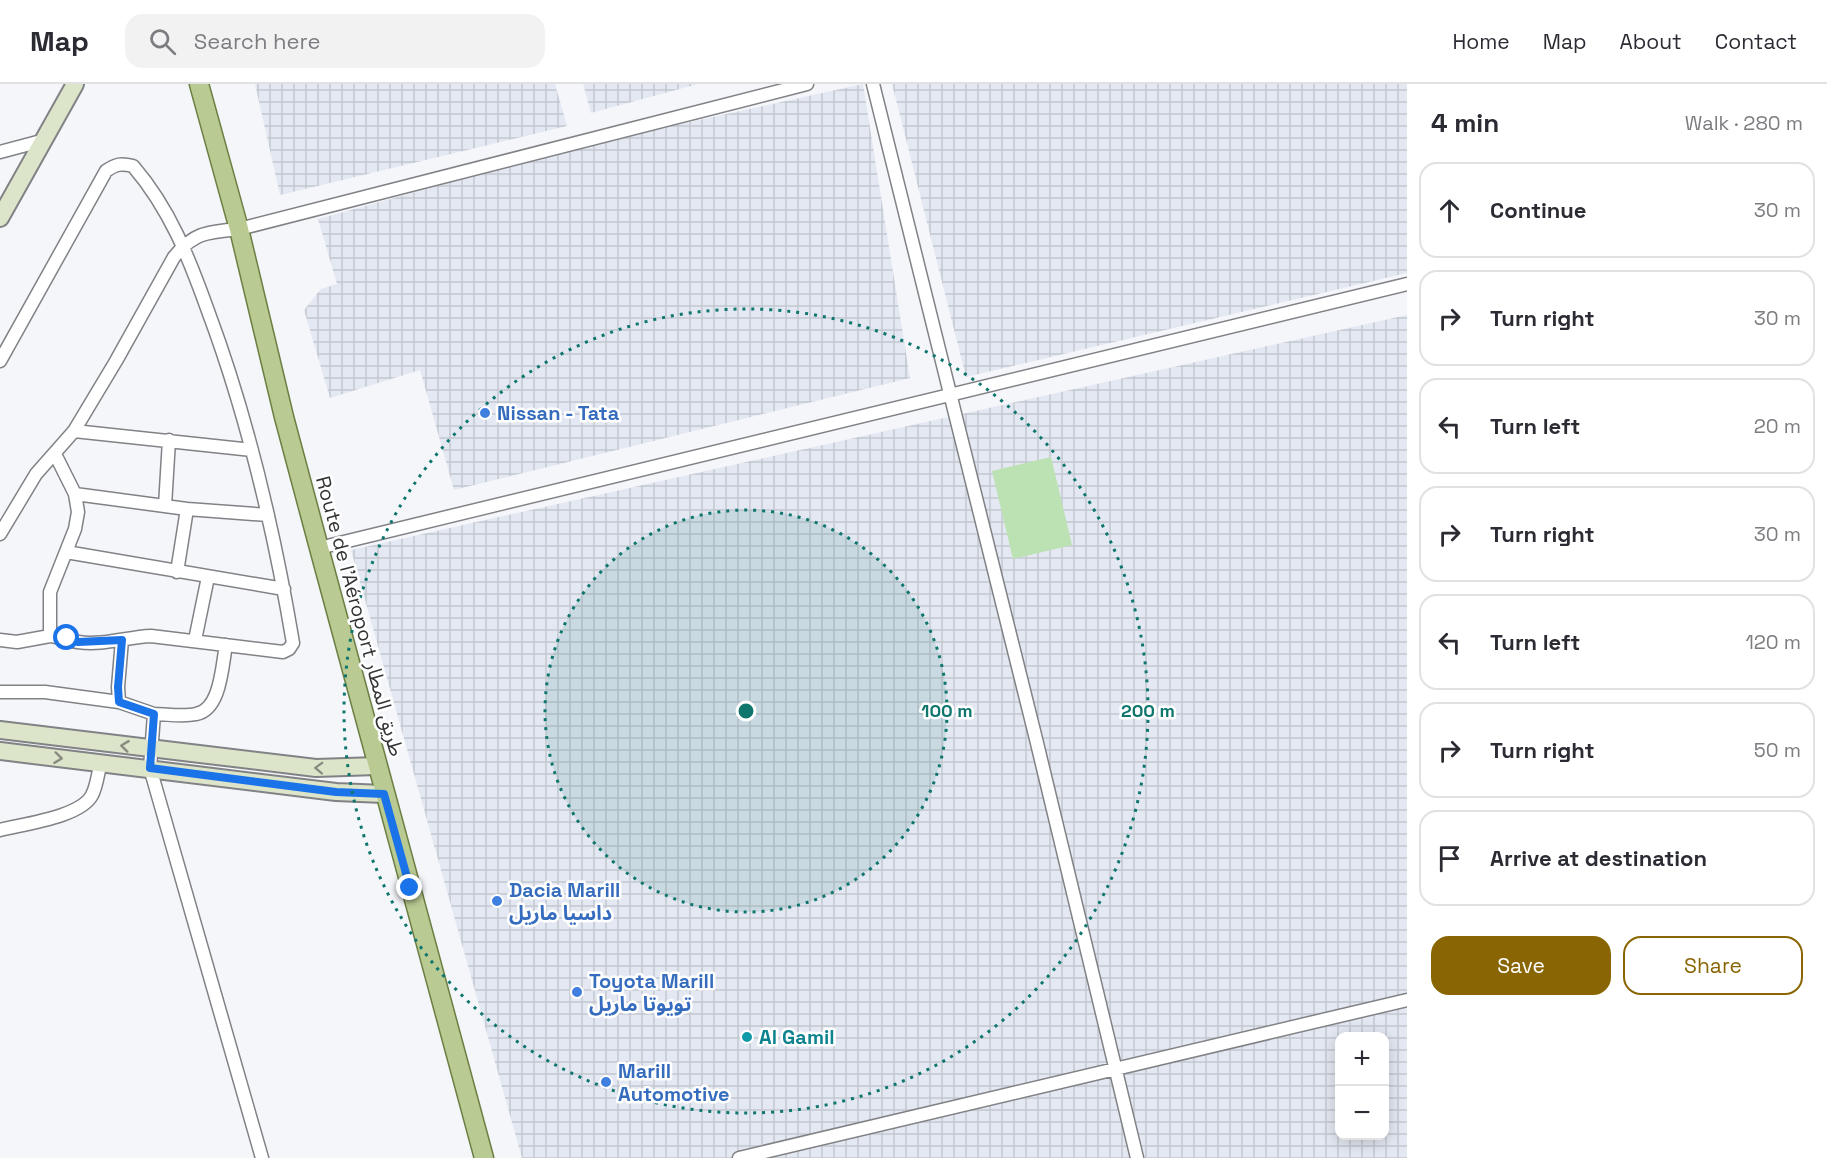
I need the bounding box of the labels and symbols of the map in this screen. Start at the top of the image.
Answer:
place label: Nissan - Tata [497,400,620,426]
marker: Nissan - Tata [478,406,492,420]
street label: Route de l'Aéroport طريق المطار [310,473,410,759]
route start [53,624,79,650]
text: 100 m [921,699,973,722]
text: 200 m [1121,699,1175,722]
centre of rings [736,701,756,721]
one-way arrow [120,740,129,752]
one-way arrow [54,751,63,763]
one-way arrow [314,761,323,774]
route end [396,874,422,900]
place label: Dacia Marill داسيا ماريل [509,877,620,926]
marker: Dacia Marill داسيا ماريل [490,894,504,908]
place label: Toyota Marill تويوتا ماريل [589,968,714,1017]
marker: Toyota Marill تويوتا ماريل [570,985,584,999]
place label: Al Gamil [759,1024,835,1050]
marker: Al Gamil [740,1030,754,1044]
place label: Marill Automotive [618,1058,730,1107]
marker: Marill Automotive [599,1075,613,1089]

